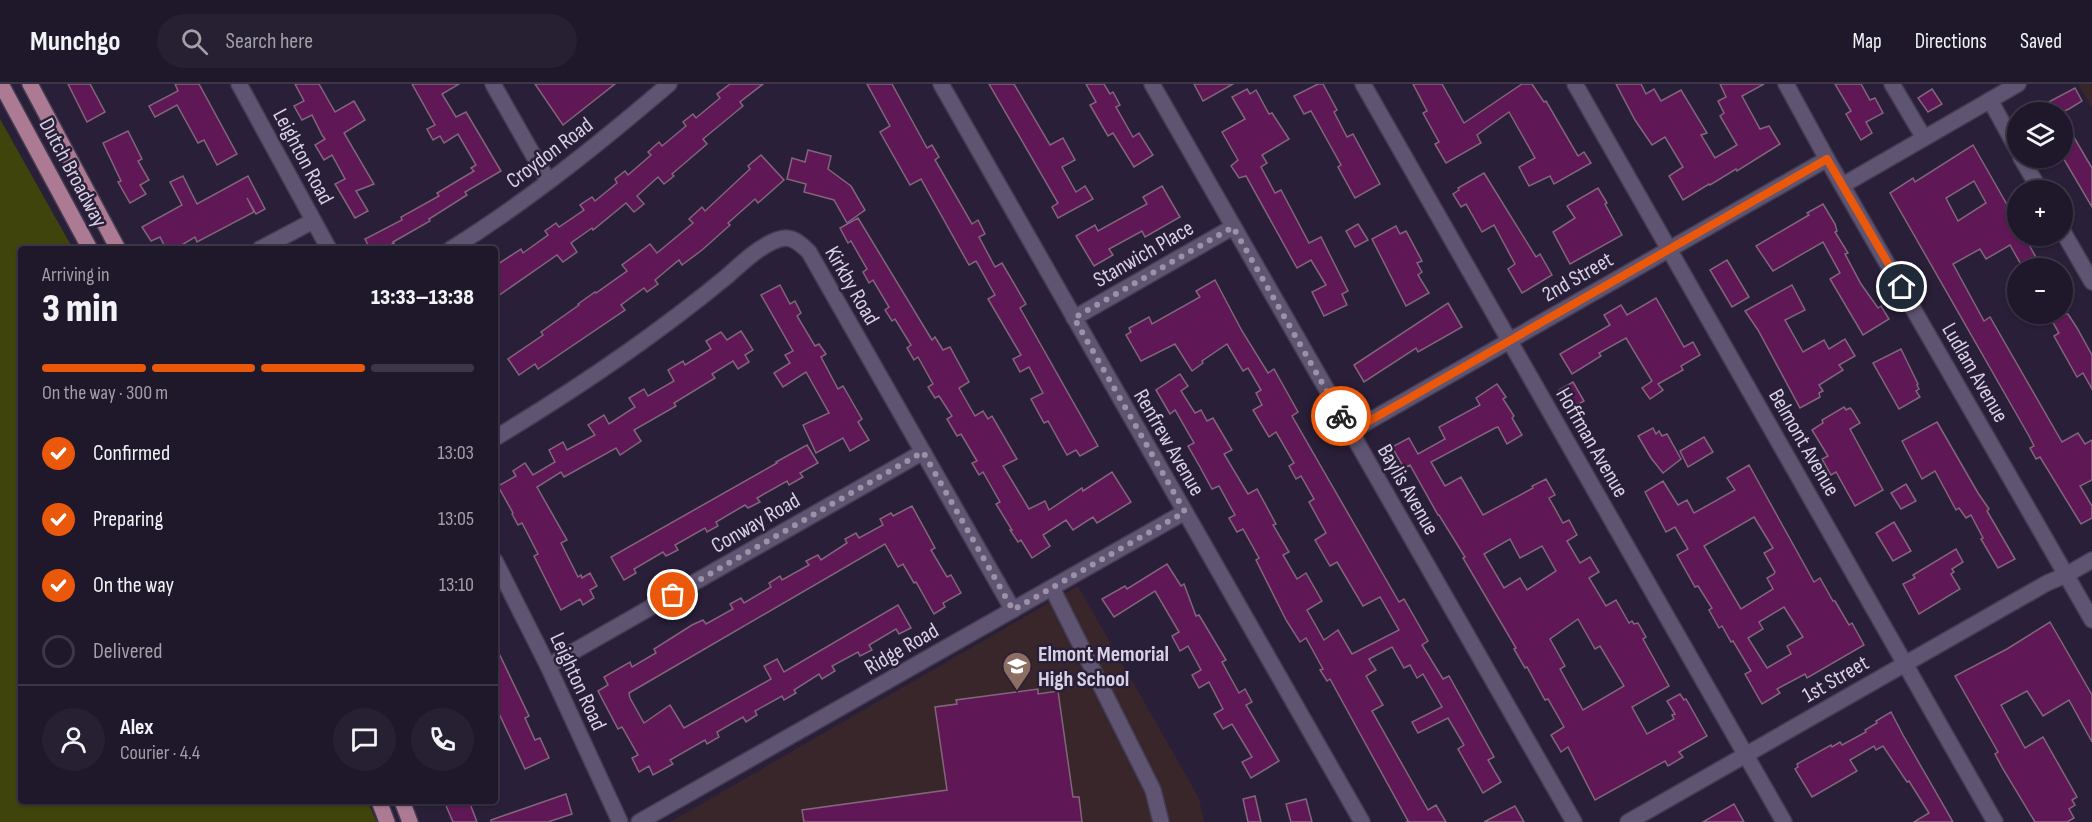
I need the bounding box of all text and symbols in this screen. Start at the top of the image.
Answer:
search box [157,14,577,68]
text: Munchgo [30,25,121,58]
icon: search [178,25,211,58]
text: Search here [226,28,313,55]
text: Map [1852,29,1882,54]
text: Directions [1915,29,1987,54]
text: Saved [2020,29,2062,54]
map controls [2007,102,2073,324]
button: layers [2007,102,2073,168]
street label: Leighton Road [266,104,339,209]
street label: Croydon Road [501,112,599,195]
street label: Dutch Broadway [33,114,113,232]
button: + [2007,180,2073,246]
street label: Stanwich Place [1089,215,1199,294]
street label: Kirkby Road [818,242,885,330]
street label: 2nd Street [1537,246,1618,308]
button: − [2007,258,2073,324]
pin [1876,261,1927,312]
text: Arriving in [42,263,110,287]
icon: home [1885,270,1918,303]
text: 13:33–13:38 [371,284,474,311]
text: 3 min [42,286,118,333]
street label: Ludlam Avenue [1935,318,2014,427]
text: On the way · 300 m [42,381,168,405]
street label: Hoffman Avenue [1549,383,1634,502]
street label: Belmont Avenue [1762,384,1845,501]
street label: Renfrew Avenue [1127,385,1210,501]
courier [1311,386,1371,446]
icon: bike [1325,400,1358,433]
icon: check [42,437,75,470]
street label: Baylis Avenue [1371,439,1445,540]
text: Confirmed [93,440,170,467]
text: 13:03 [438,441,474,465]
street label: Conway Road [707,487,805,560]
icon: check [42,503,75,536]
text: Preparing [93,506,163,533]
text: 13:05 [438,507,474,531]
icon: check [42,569,75,602]
pin [647,569,698,620]
text: On the way [93,572,174,599]
text: 13:10 [439,573,474,597]
icon: bag [656,578,689,611]
street label: Ridge Road [860,617,944,681]
street label: Leighton Road [543,629,612,735]
text: Delivered [93,638,162,665]
place label: Elmont Memorial High School [1038,641,1169,693]
street label: 1st Street [1798,649,1874,709]
school or university icon: Elmont Memorial High School [1001,650,1033,692]
button: person [42,708,105,771]
button: chat [333,708,396,771]
button: phone [411,708,474,771]
text: Alex [120,714,153,741]
text: Courier · 4.4 [120,741,200,765]

